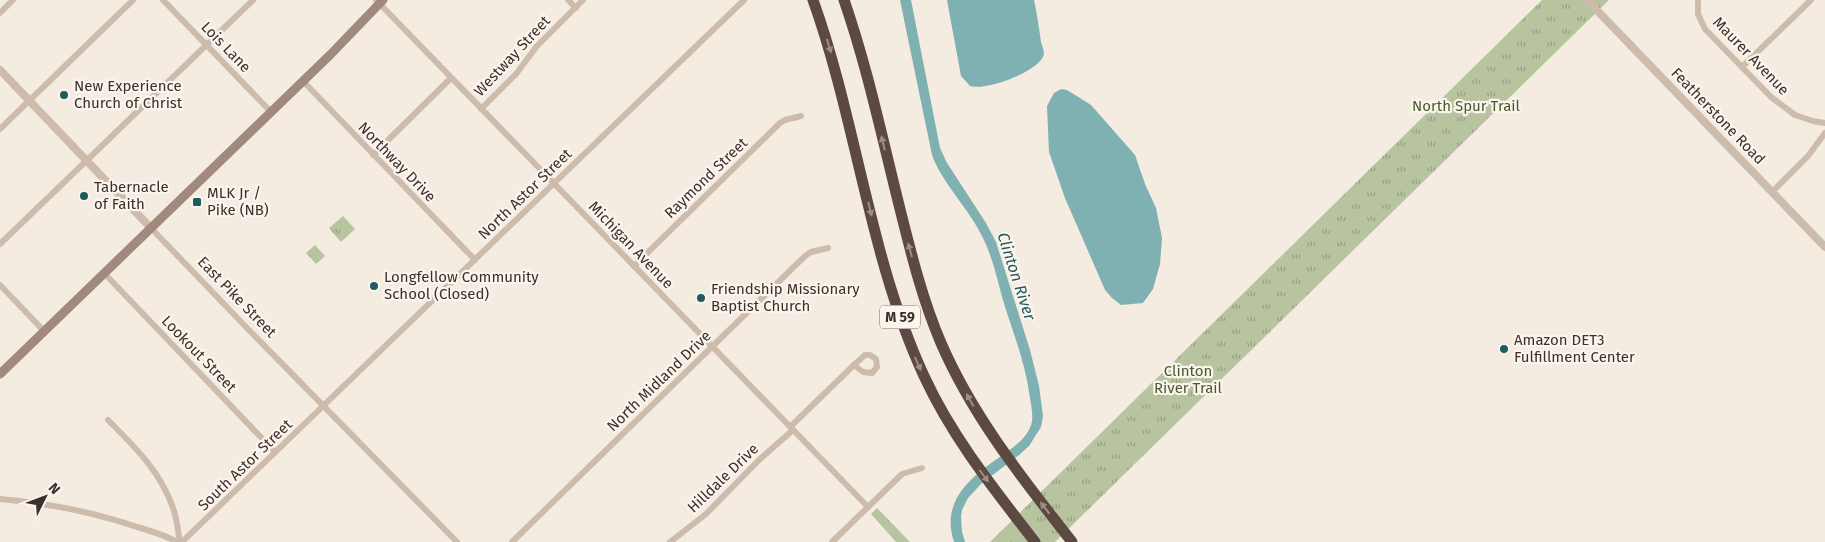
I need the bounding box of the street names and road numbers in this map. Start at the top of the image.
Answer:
street label: Westway Street [470,12,554,100]
street label: Maurer Avenue [1709,13,1793,99]
street label: Lois Lane [197,18,255,76]
street label: Featherstone Road [1667,64,1769,168]
street label: Northway Drive [354,118,440,206]
street label: Raymond Street [661,134,752,222]
street label: North Astor Street [475,144,576,243]
street label: Michigan Avenue [585,198,677,292]
street label: East Pike Street [194,253,281,342]
road number: M 59 [880,306,920,328]
street label: Lookout Street [158,312,241,397]
street label: North Midland Drive [603,327,715,435]
street label: South Astor Street [194,415,296,514]
street label: Hilldale Drive [684,440,762,516]

